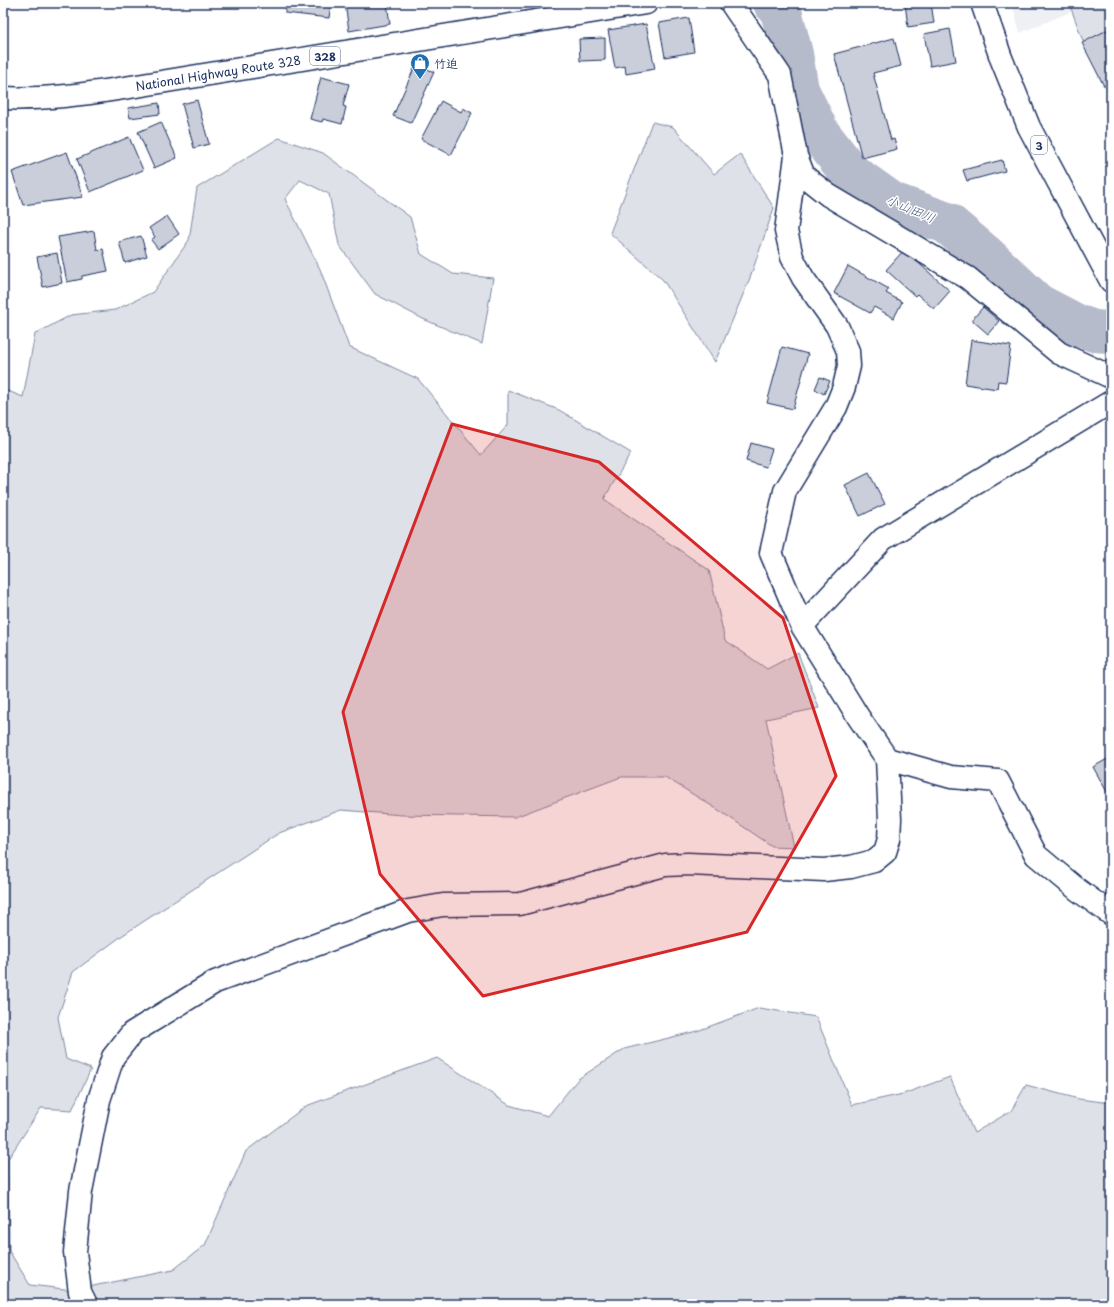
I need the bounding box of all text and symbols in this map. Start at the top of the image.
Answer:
road number: 328 [310,47,340,65]
street label: National Highway Route 328 [134,50,302,95]
shop icon: 竹迫 [409,52,431,80]
place label: 竹迫 [434,54,458,72]
road number: 3 [1031,136,1047,154]
water label: 小山田川 [883,189,939,227]

